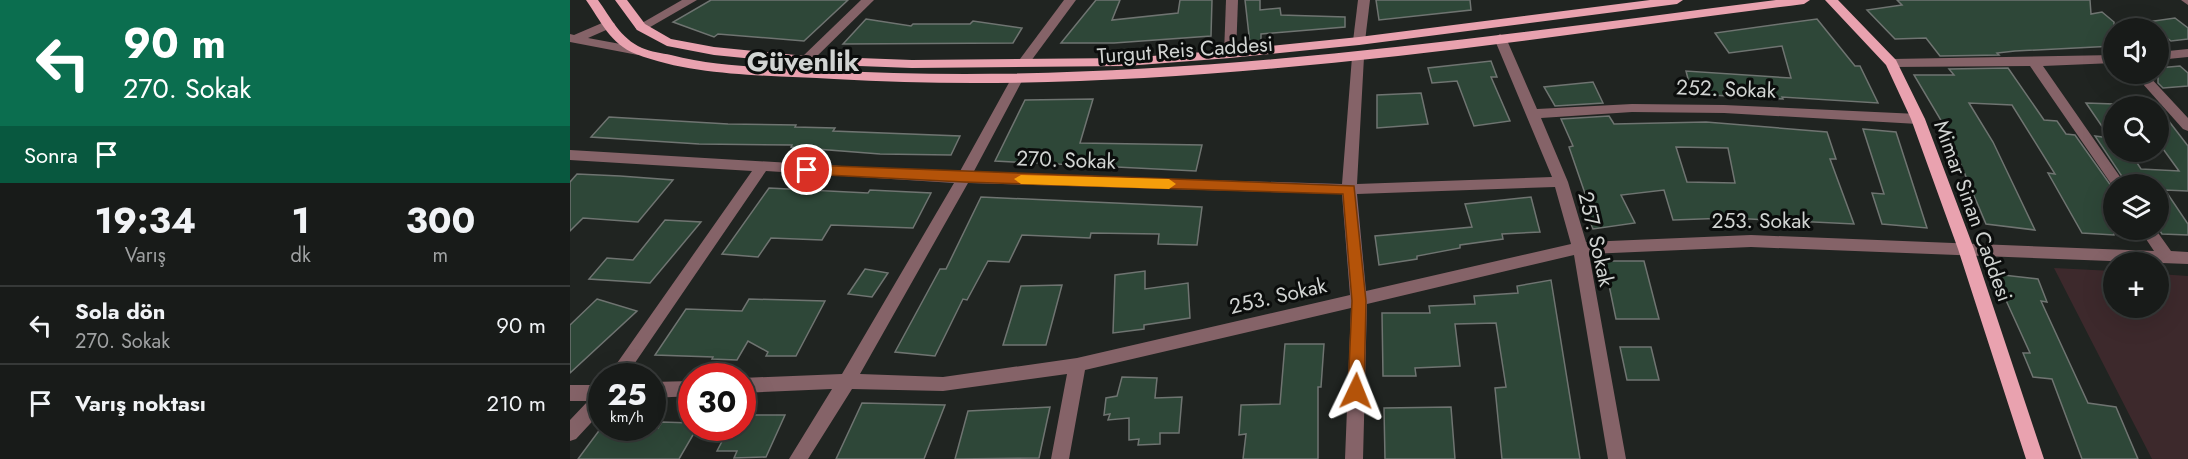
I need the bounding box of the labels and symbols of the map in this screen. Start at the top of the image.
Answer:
street label: Turgut Reis Caddesi [1096,29,1274,71]
district label: Güvenlik [747,42,860,81]
street label: 252. Sokak [1676,72,1777,106]
street label: Mimar Sinan Caddesi [1926,116,2020,306]
street label: 270. Sokak [1016,143,1117,177]
pin [781,144,832,195]
street label: 257. Sokak [1570,188,1622,290]
street label: 253. Sokak [1711,206,1811,236]
street label: 253. Sokak [1226,270,1330,322]
position arrow [1324,359,1388,423]
speed limit sign: 30 [678,363,756,441]

